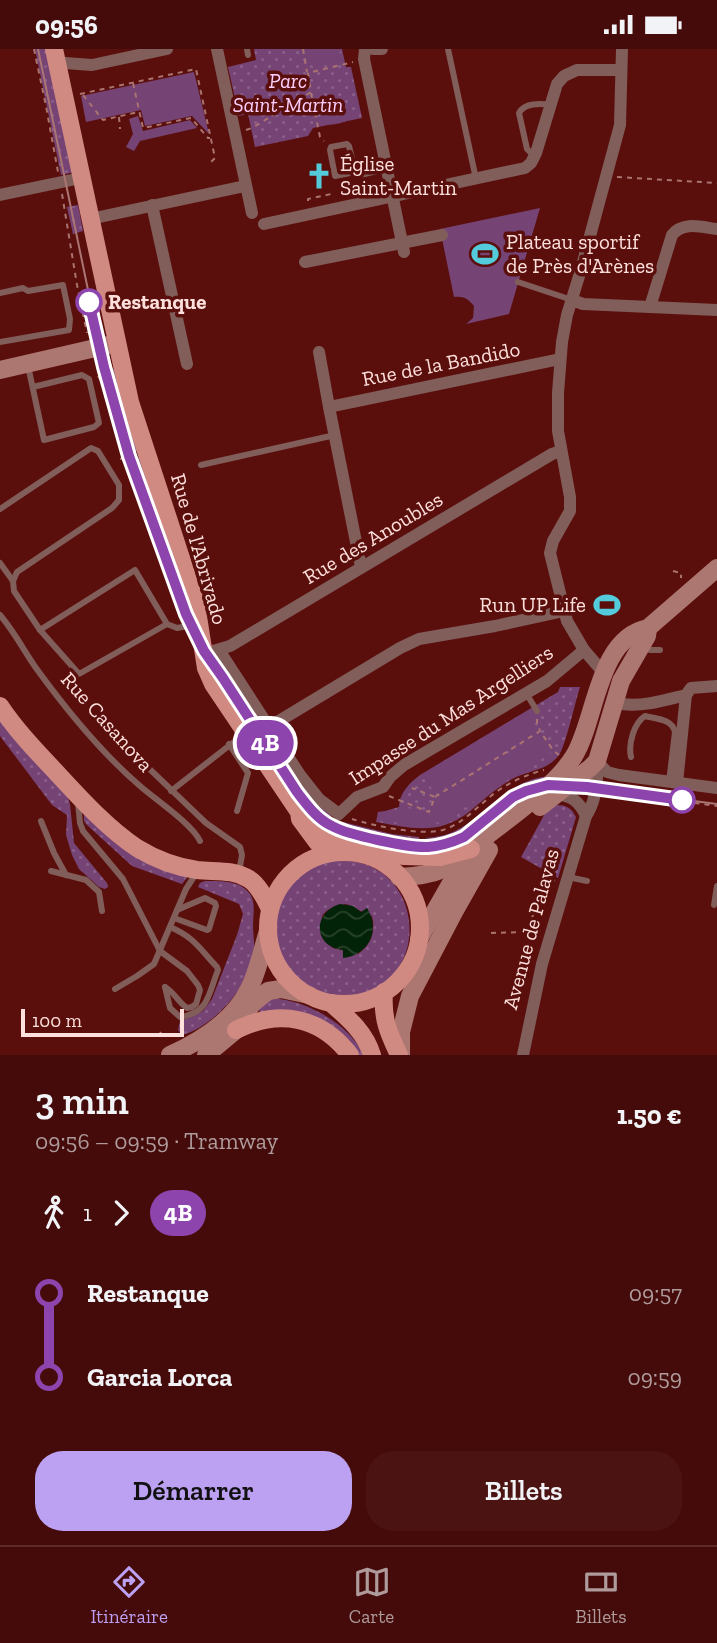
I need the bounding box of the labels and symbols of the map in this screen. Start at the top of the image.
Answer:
park label: Parc Saint-Martin [233,68,343,117]
place label: Église Saint-Martin [340,151,457,200]
church icon: Église Saint-Martin [304,161,334,191]
place label: Plateau sportif de Près d'Arènes [506,229,654,278]
sports icon: Plateau sportif de Près d'Arènes [470,239,500,269]
marker: Restanque [76,289,102,315]
place label: Restanque [108,289,206,314]
street label: Rue de la Bandido [360,336,522,391]
street label: Rue de l'Abrivado [166,470,233,627]
street label: Rue des Anoubles [299,486,447,589]
sports icon: Run UP Life [592,590,622,620]
place label: Run UP Life [479,592,586,617]
street label: Impasse du Mas Argelliers [344,639,557,790]
street label: Rue Casanova [56,667,159,777]
line badge: 4B [233,720,296,766]
unlabelled marker [669,787,695,813]
street label: Avenue de Palavas [497,846,564,1012]
scale bar [21,1006,184,1038]

